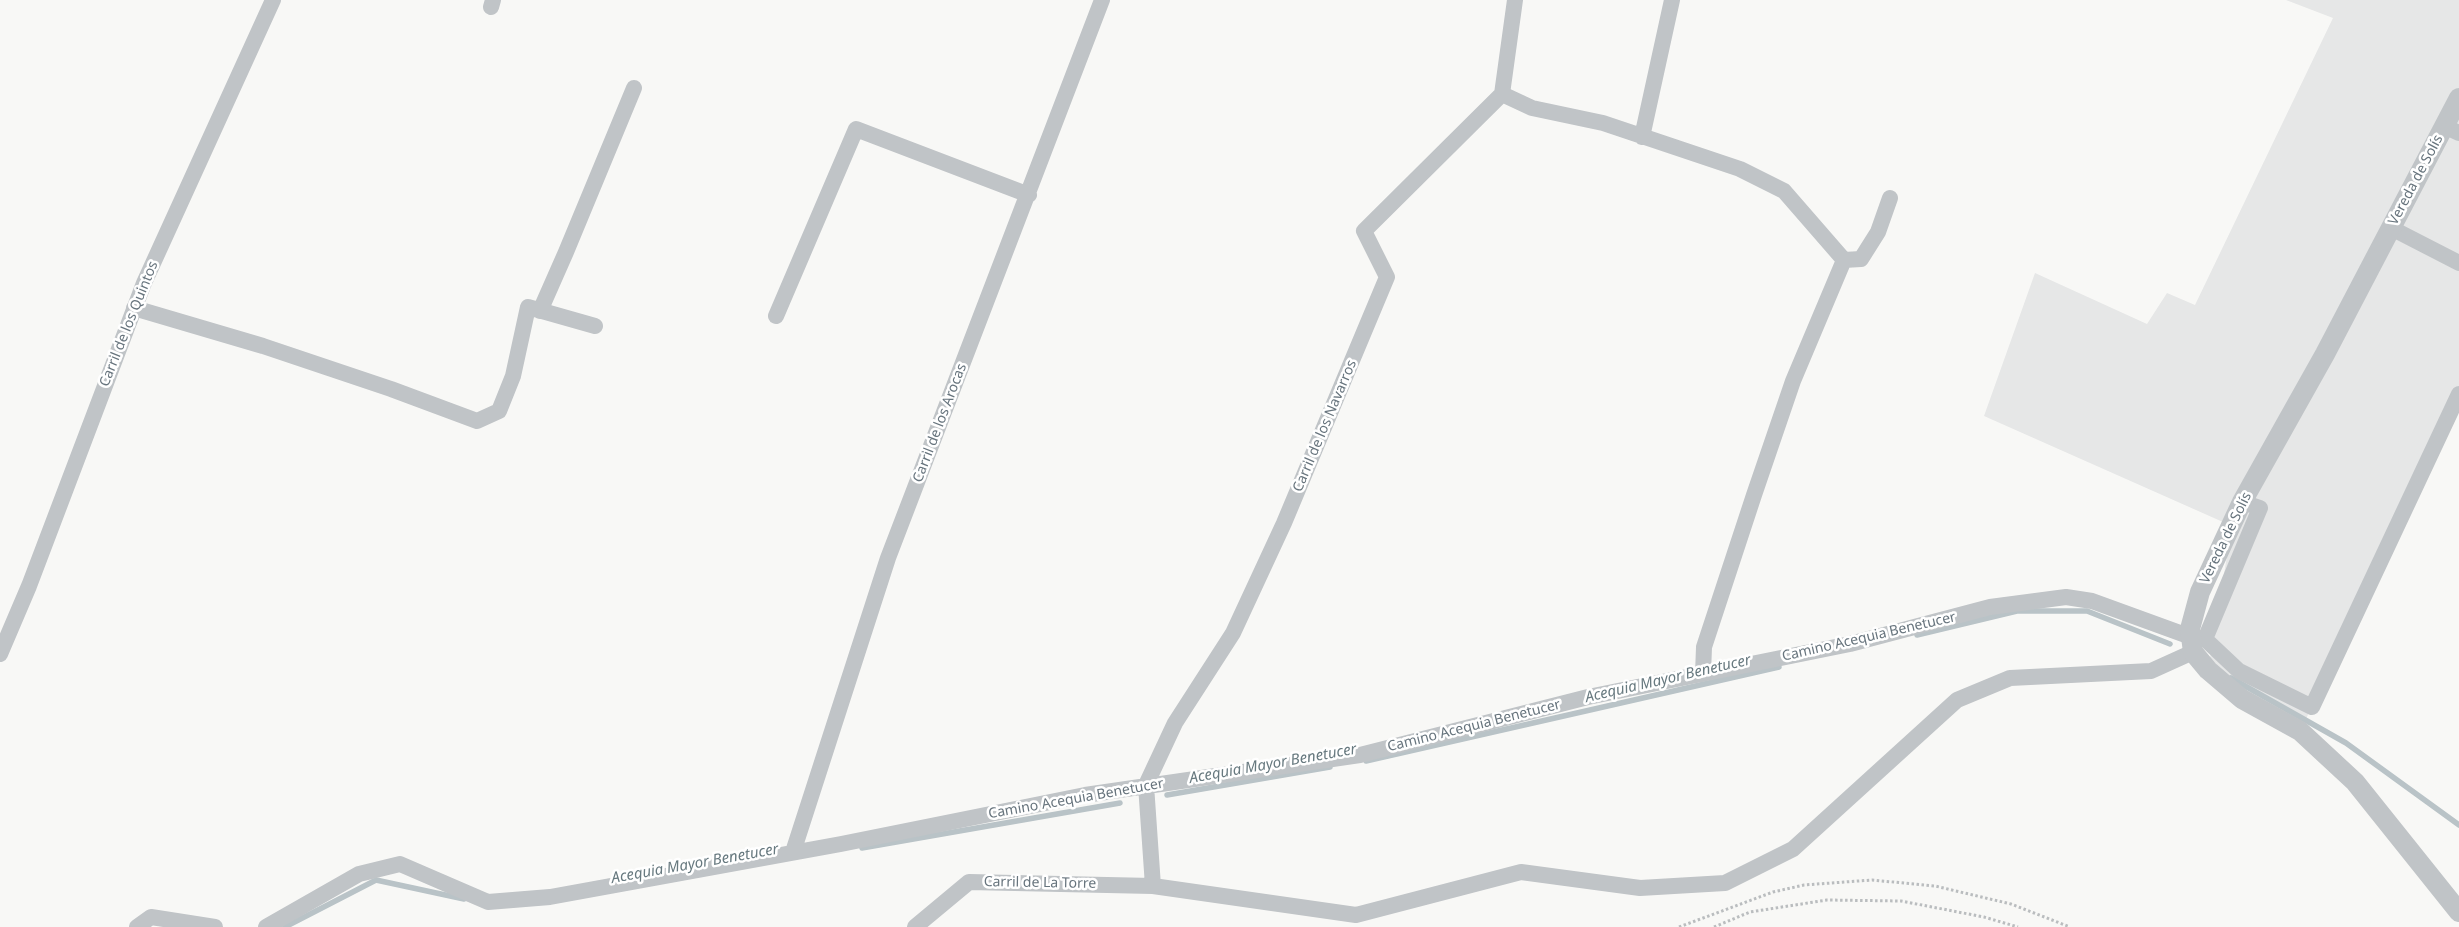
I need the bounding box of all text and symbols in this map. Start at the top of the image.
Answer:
street label: Vereda de Solís [2385,132,2447,228]
street label: Carril de los Quintos [96,259,162,389]
street label: Carril de los Navarros [1290,358,1360,494]
street label: Carril de los Arocas [910,361,970,485]
street label: Vereda de Solís [2197,489,2255,587]
street label: Camino Acequia Benetucer [1781,609,1957,665]
water label: Acequia Mayor Benetucer [1583,651,1753,707]
street label: Camino Acequia Benetucer [1386,696,1562,756]
water label: Acequia Mayor Benetucer [1188,740,1358,788]
street label: Camino Acequia Benetucer [987,775,1165,823]
water label: Acequia Mayor Benetucer [610,840,780,888]
street label: Carril de La Torre [984,874,1096,892]

